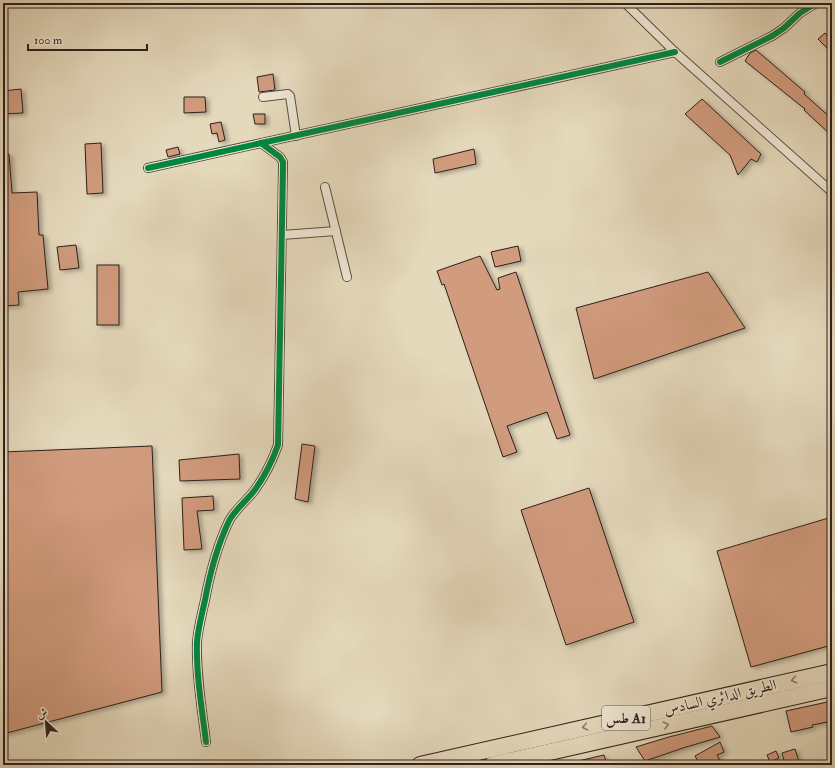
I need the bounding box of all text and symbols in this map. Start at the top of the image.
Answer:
scale bar [28,26,147,52]
text: 100 m [34,33,63,48]
street label: الطريق الدائري السادس [662,675,779,722]
one-way arrow [791,675,798,684]
north arrow [26,702,66,742]
text: ش [34,705,50,722]
road number: طس A1 [602,706,650,730]
one-way arrow [663,721,670,729]
one-way arrow [582,723,588,731]

